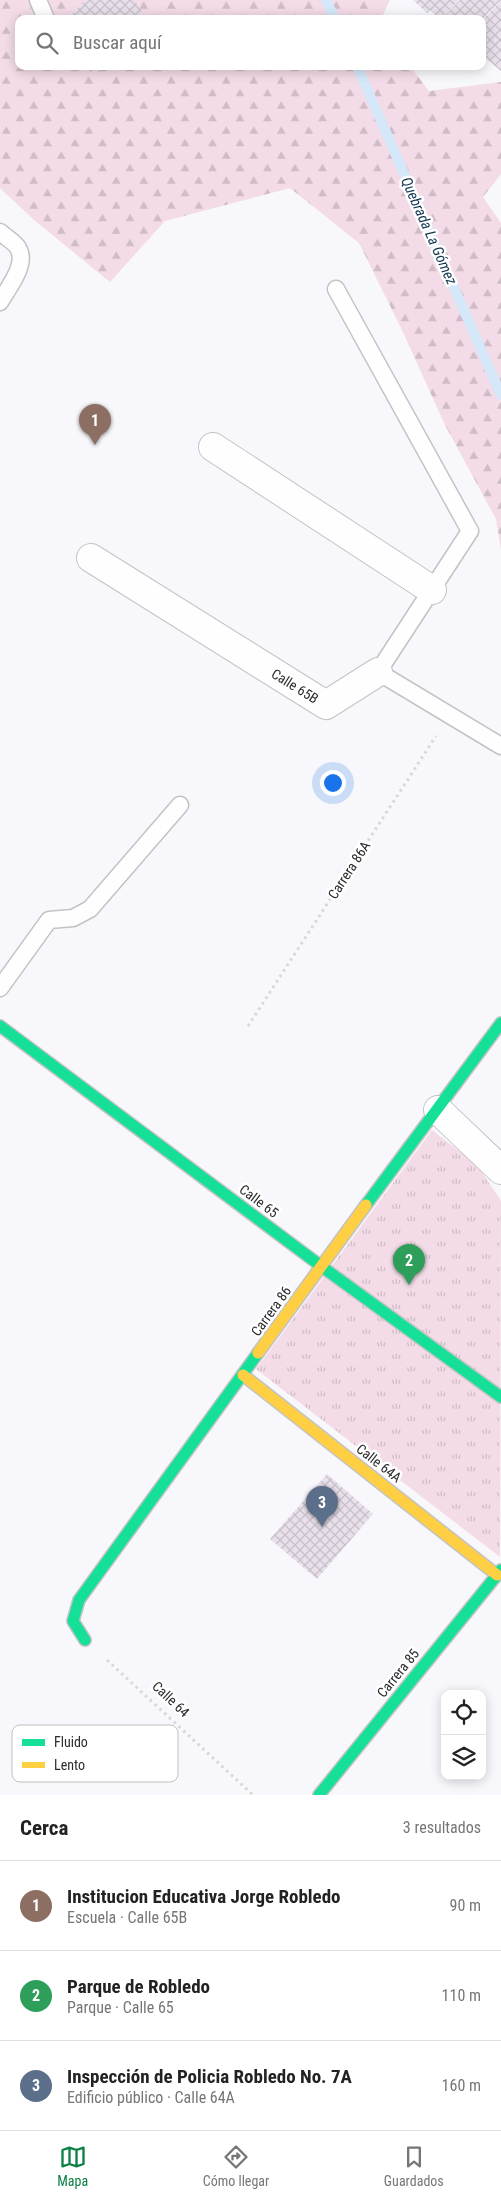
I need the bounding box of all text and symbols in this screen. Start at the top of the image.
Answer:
search box [15,15,486,70]
icon: search [33,29,61,57]
text: Buscar aquí [73,31,162,54]
water label: Quebrada La Gómez [397,174,461,288]
pin: 1 [79,404,111,445]
street label: Calle 65B [269,665,321,707]
your location [320,770,346,796]
street label: Carrera 86A [324,838,374,902]
street label: Calle 65 [236,1181,282,1221]
pin: 2 [393,1244,425,1285]
street label: Carrera 86 [248,1283,294,1339]
street label: Calle 64A [353,1440,405,1486]
pin: 3 [306,1486,338,1527]
street label: Carrera 85 [374,1646,422,1700]
street label: Calle 64 [149,1678,193,1720]
map controls [441,1690,486,1780]
button: locate [441,1690,486,1735]
legend [12,1725,178,1782]
text: Fluido [54,1734,88,1750]
button: layers [441,1735,486,1780]
text: Lento [54,1757,85,1773]
text: Cerca [20,1816,68,1840]
text: 3 resultados [403,1818,481,1837]
text: Institucion Educativa Jorge Robledo [67,1885,341,1908]
text: 1 [32,1896,40,1915]
text: 90 m [449,1896,481,1915]
text: Escuela · Calle 65B [67,1908,187,1927]
text: Parque de Robledo [67,1975,210,1998]
text: 2 [32,1986,40,2005]
text: 110 m [442,1986,481,2005]
text: Parque · Calle 65 [67,1998,174,2017]
text: Inspección de Policia Robledo No. 7A [67,2065,352,2088]
text: 3 [32,2076,40,2095]
text: 160 m [442,2076,481,2095]
text: Edificio público · Calle 64A [67,2088,235,2107]
tab: Mapa [57,2143,88,2189]
tab: Cómo llegar [203,2143,269,2189]
tab: Guardados [384,2143,444,2189]

